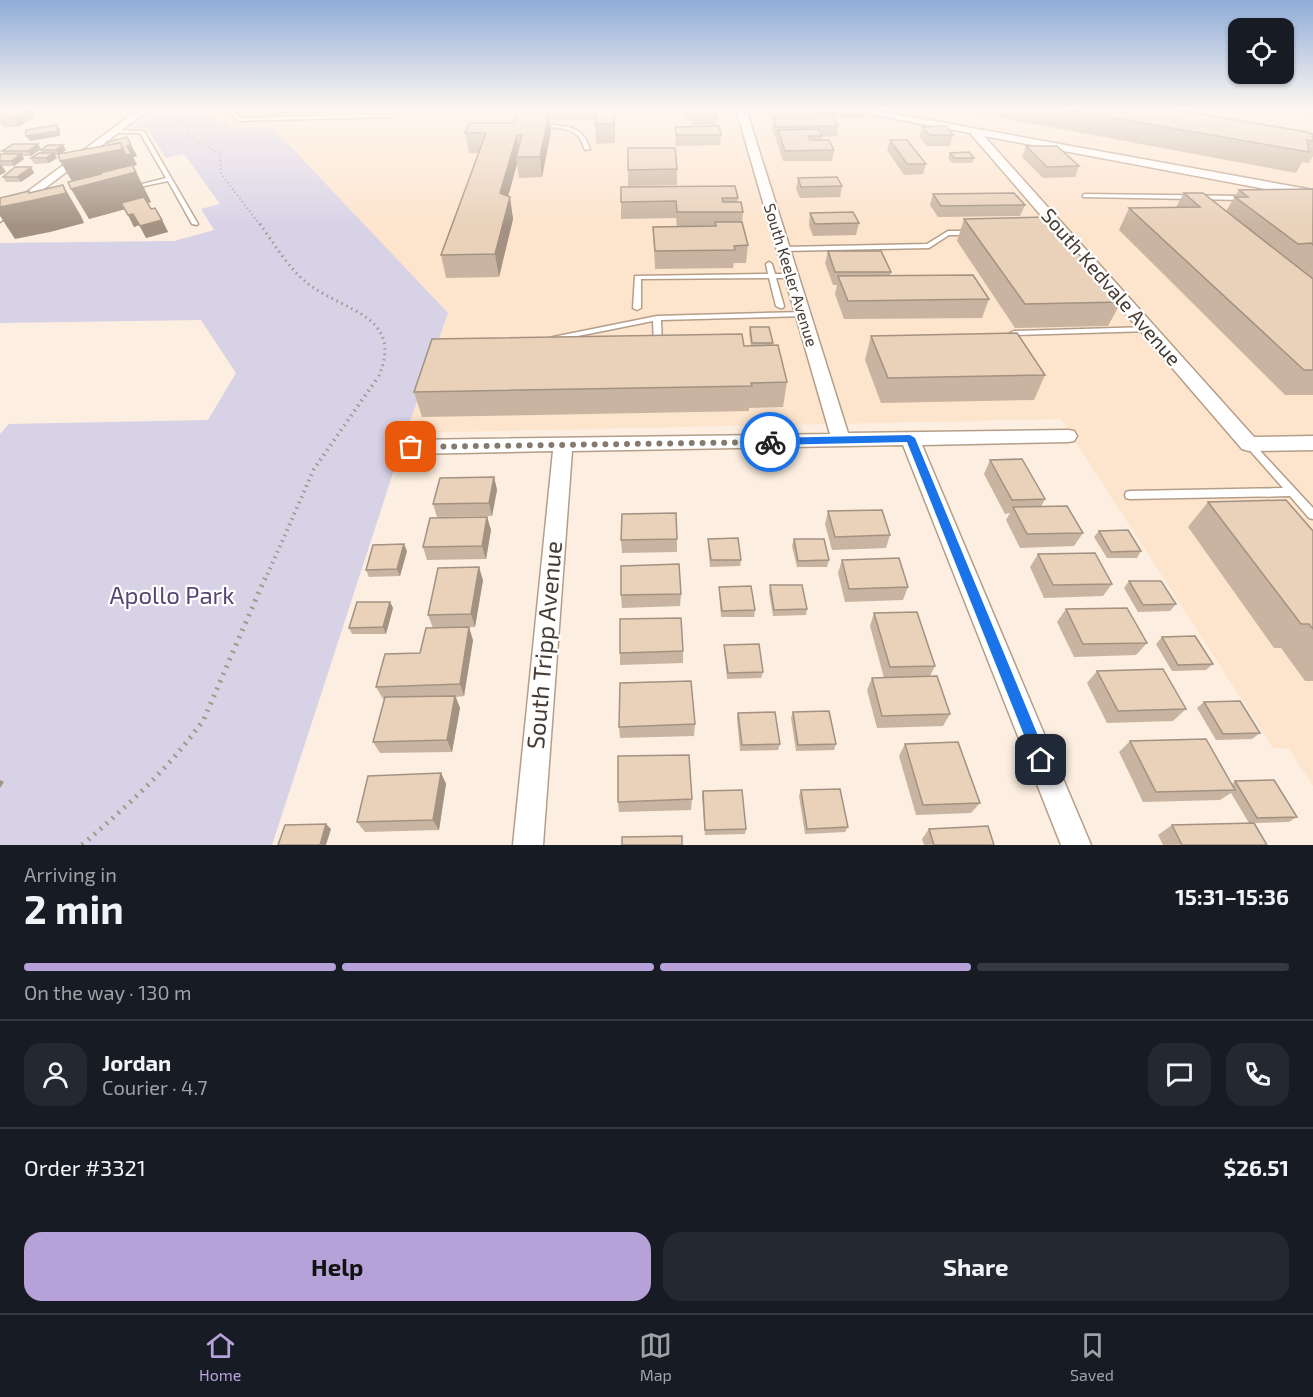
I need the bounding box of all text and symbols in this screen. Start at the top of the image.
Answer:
map controls [1228,18,1294,84]
button: locate [1228,18,1294,84]
street label: South Keeler Avenue [761,201,822,349]
street label: South Kedvale Avenue [1037,203,1187,370]
courier [740,412,800,472]
pin [385,421,436,472]
icon: bike [754,426,787,459]
icon: bag [394,430,427,463]
street label: South Tripp Avenue [520,540,567,750]
park label: Apollo Park [110,580,234,609]
pin [1015,734,1066,785]
icon: home [1024,743,1057,776]
text: Arriving in [24,862,117,886]
text: 15:31–15:36 [1175,883,1289,909]
text: 2 min [24,885,124,932]
text: On the way · 130 m [24,980,191,1004]
button: person [24,1043,87,1106]
button: chat [1148,1043,1211,1106]
button: phone [1226,1043,1289,1106]
text: Jordan [102,1049,171,1075]
text: Courier · 4.7 [102,1075,208,1099]
text: Order #3321 [24,1154,146,1180]
text: $26.51 [1223,1154,1289,1180]
button: Help [24,1232,651,1301]
button: Share [663,1232,1289,1301]
tab: Home [199,1329,241,1384]
tab: Map [639,1329,672,1384]
tab: Saved [1070,1329,1114,1384]

